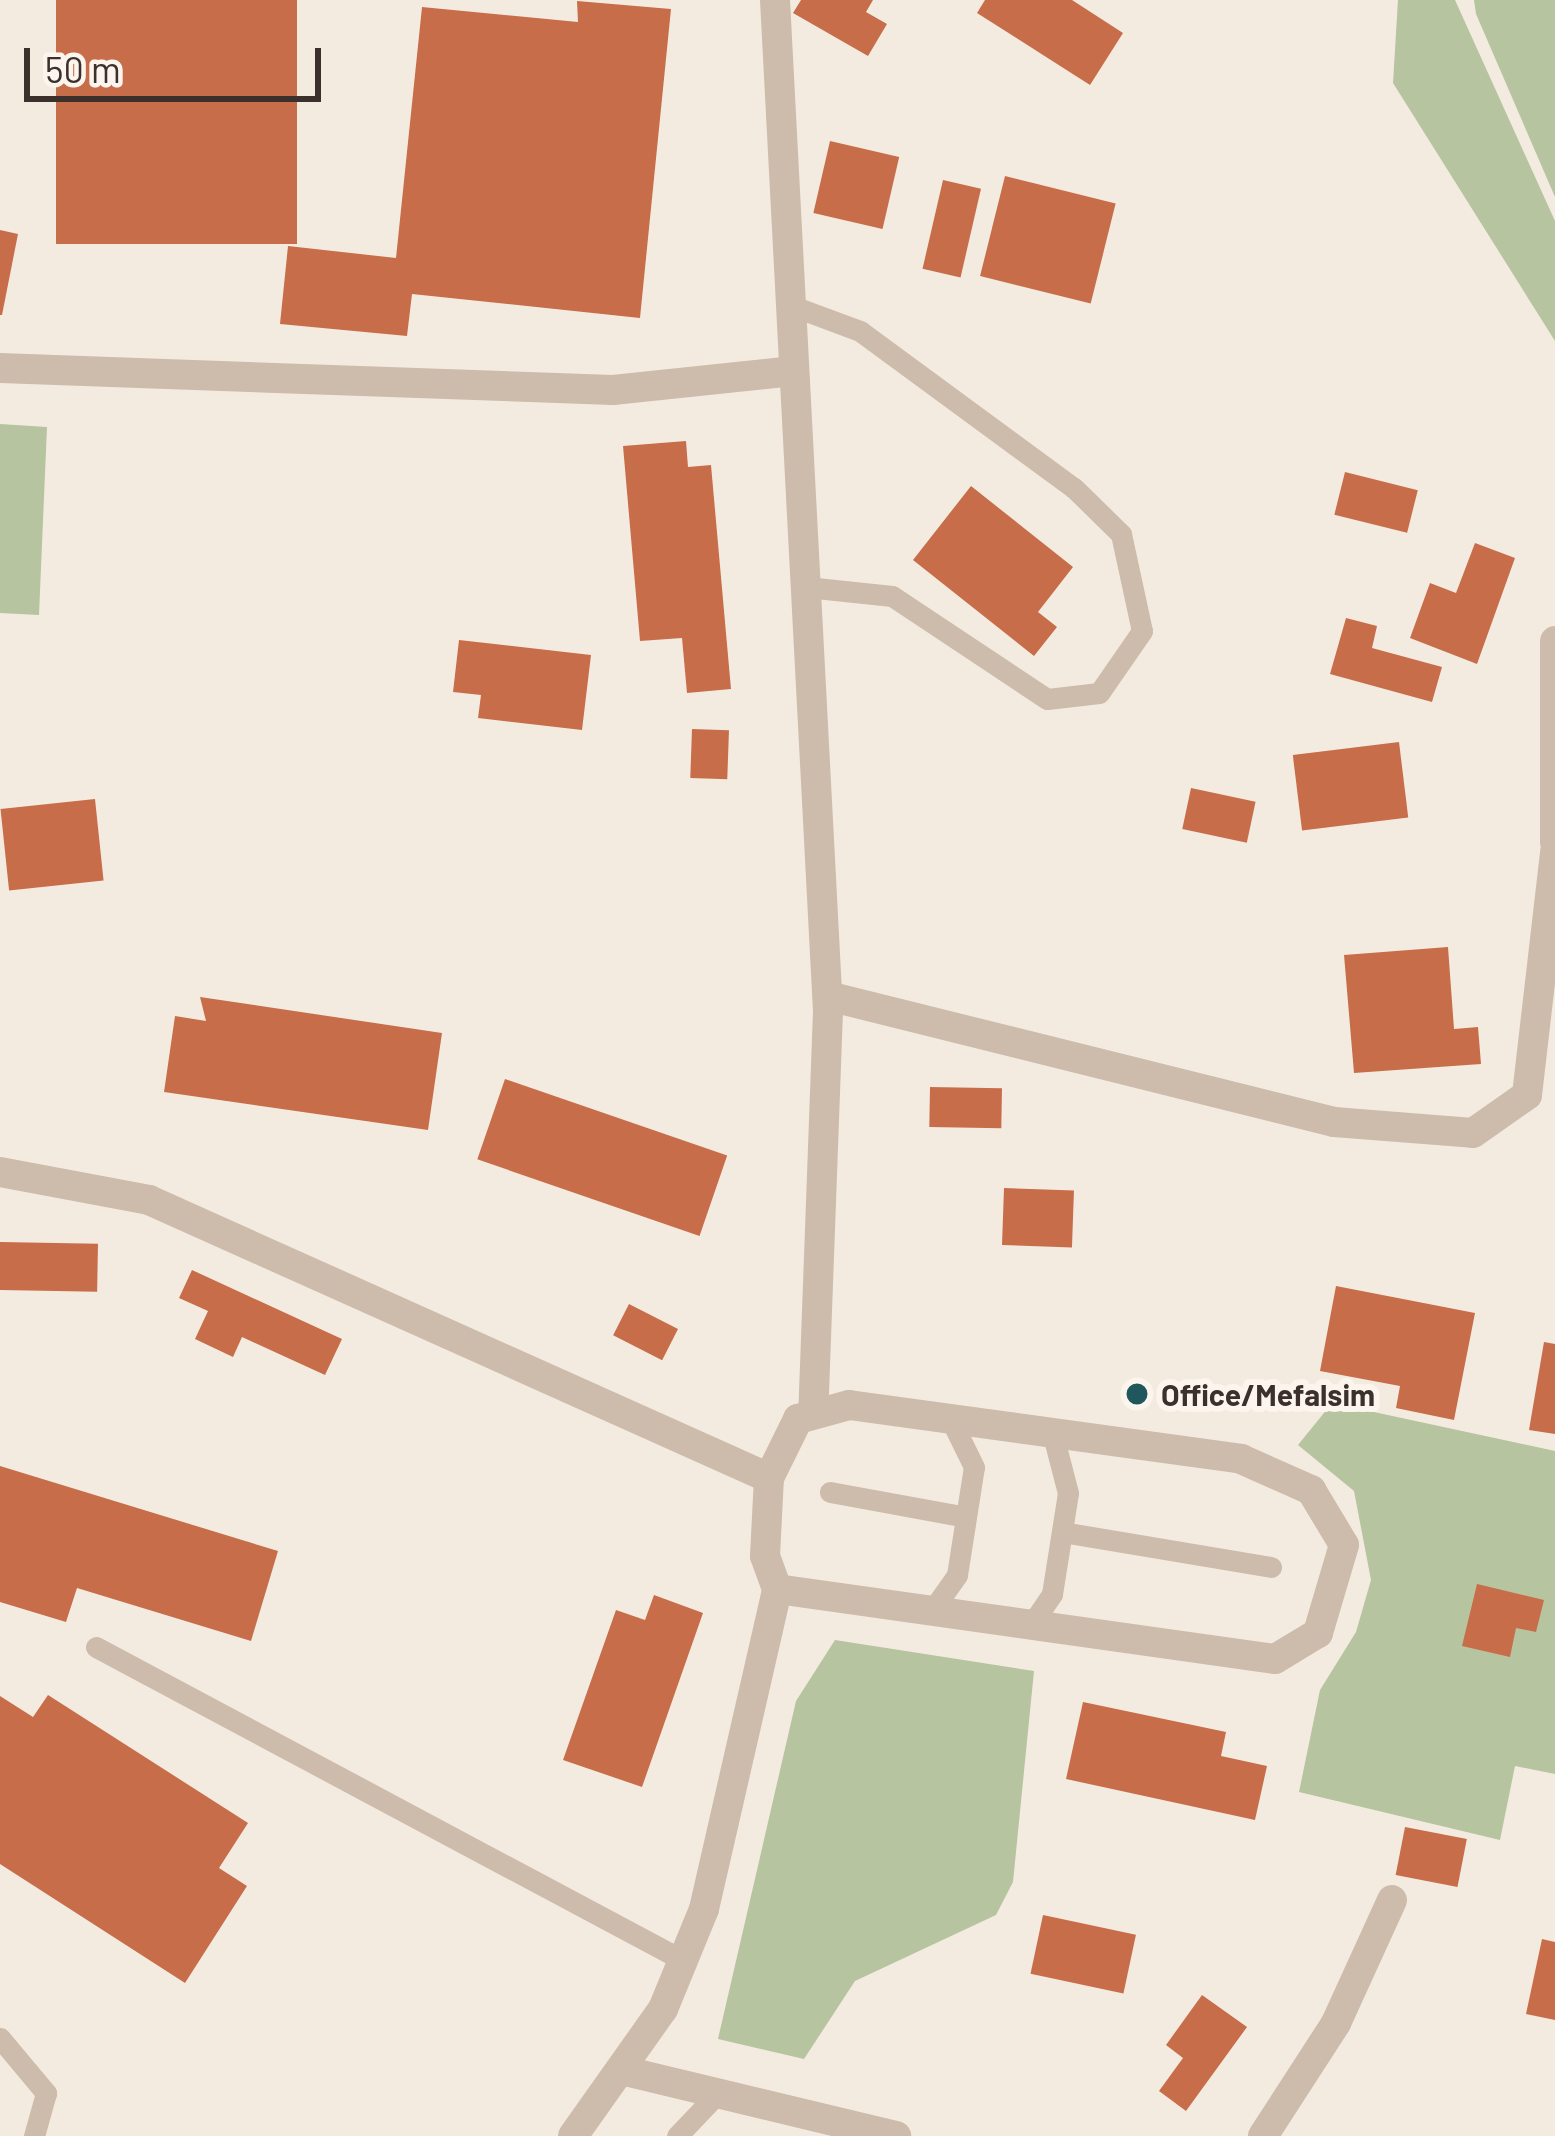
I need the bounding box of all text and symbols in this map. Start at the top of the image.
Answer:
scale bar [30,24,327,98]
text: 50 m [45,47,121,90]
place label: Office/Mefalsim [1161,1376,1375,1412]
marker: Office/Mefalsim [1124,1381,1150,1407]

